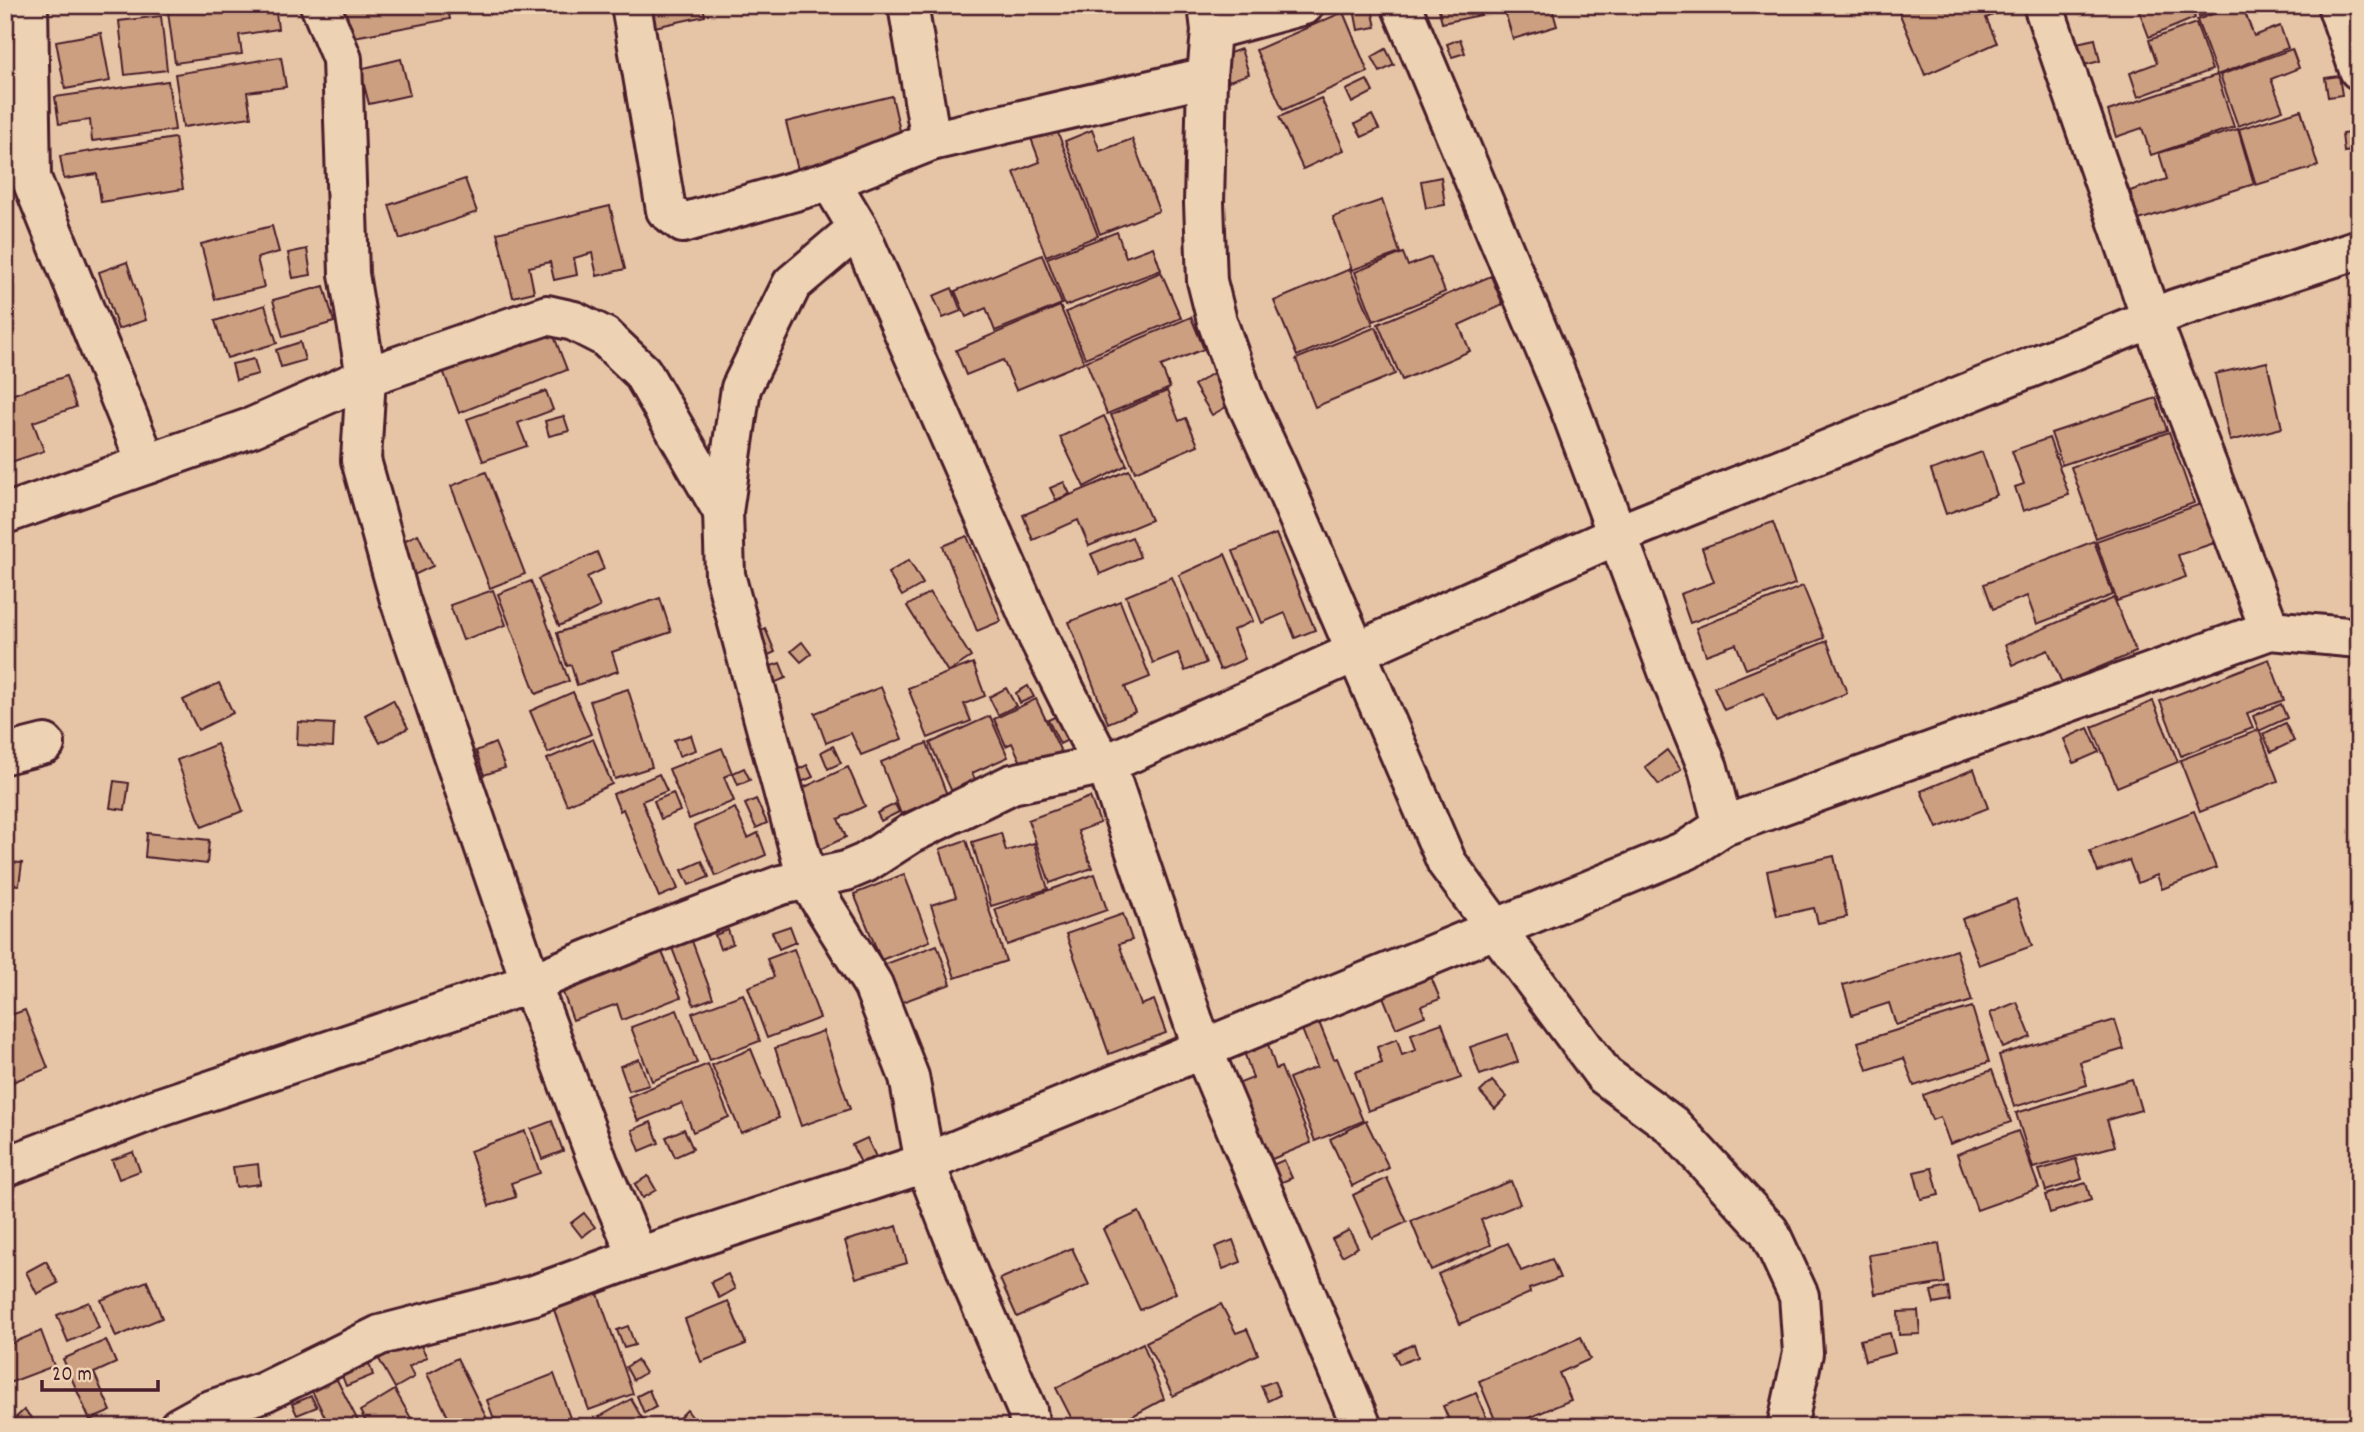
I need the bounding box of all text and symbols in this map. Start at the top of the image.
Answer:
scale bar [42,1348,158,1392]
text: 20 m [52,1361,92,1391]

